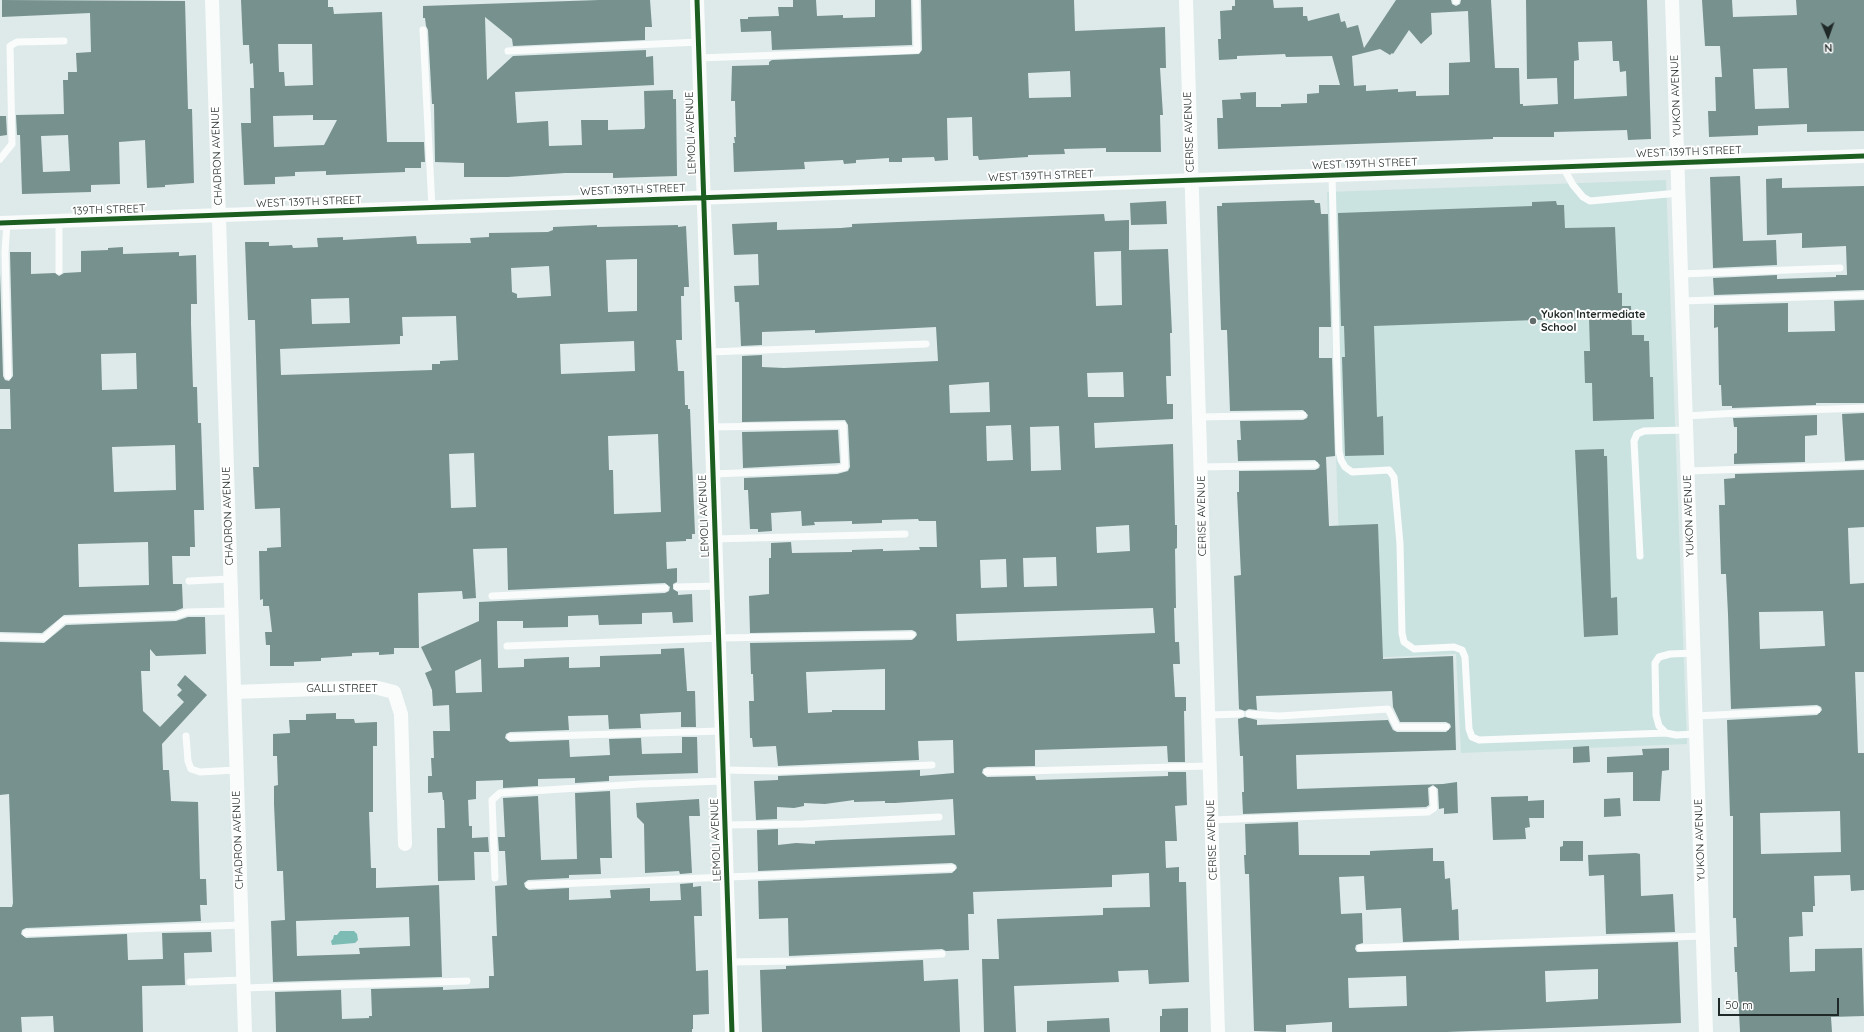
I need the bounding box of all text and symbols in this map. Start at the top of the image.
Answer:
north arrow [1808,16,1848,56]
text: N [1824,41,1833,55]
street label: YUKON AVENUE [1668,55,1684,137]
street label: LEMOLI AVENUE [683,91,699,175]
street label: CERISE AVENUE [1181,91,1197,173]
street label: CHADRON AVENUE [209,107,225,205]
street label: WEST 139TH STREET [1636,144,1742,160]
street label: WEST 139TH STREET [1312,156,1418,172]
street label: WEST 139TH STREET [988,168,1094,184]
street label: WEST 139TH STREET [580,182,686,198]
street label: WEST 139TH STREET [256,194,362,210]
street label: 139TH STREET [72,202,146,218]
place label: Yukon Intermediate School [1541,308,1646,334]
marker: Yukon Intermediate School [1528,316,1538,326]
street label: CHADRON AVENUE [220,467,236,565]
street label: LEMOLI AVENUE [696,474,712,558]
street label: YUKON AVENUE [1681,475,1697,557]
street label: CERISE AVENUE [1195,476,1209,556]
street label: GALLI STREET [306,682,378,696]
street label: CHADRON AVENUE [230,791,246,889]
street label: LEMOLI AVENUE [708,798,724,882]
street label: CERISE AVENUE [1204,799,1220,881]
street label: YUKON AVENUE [1692,799,1708,881]
scale bar [1720,990,1841,1016]
text: 50 m [1725,997,1753,1012]

